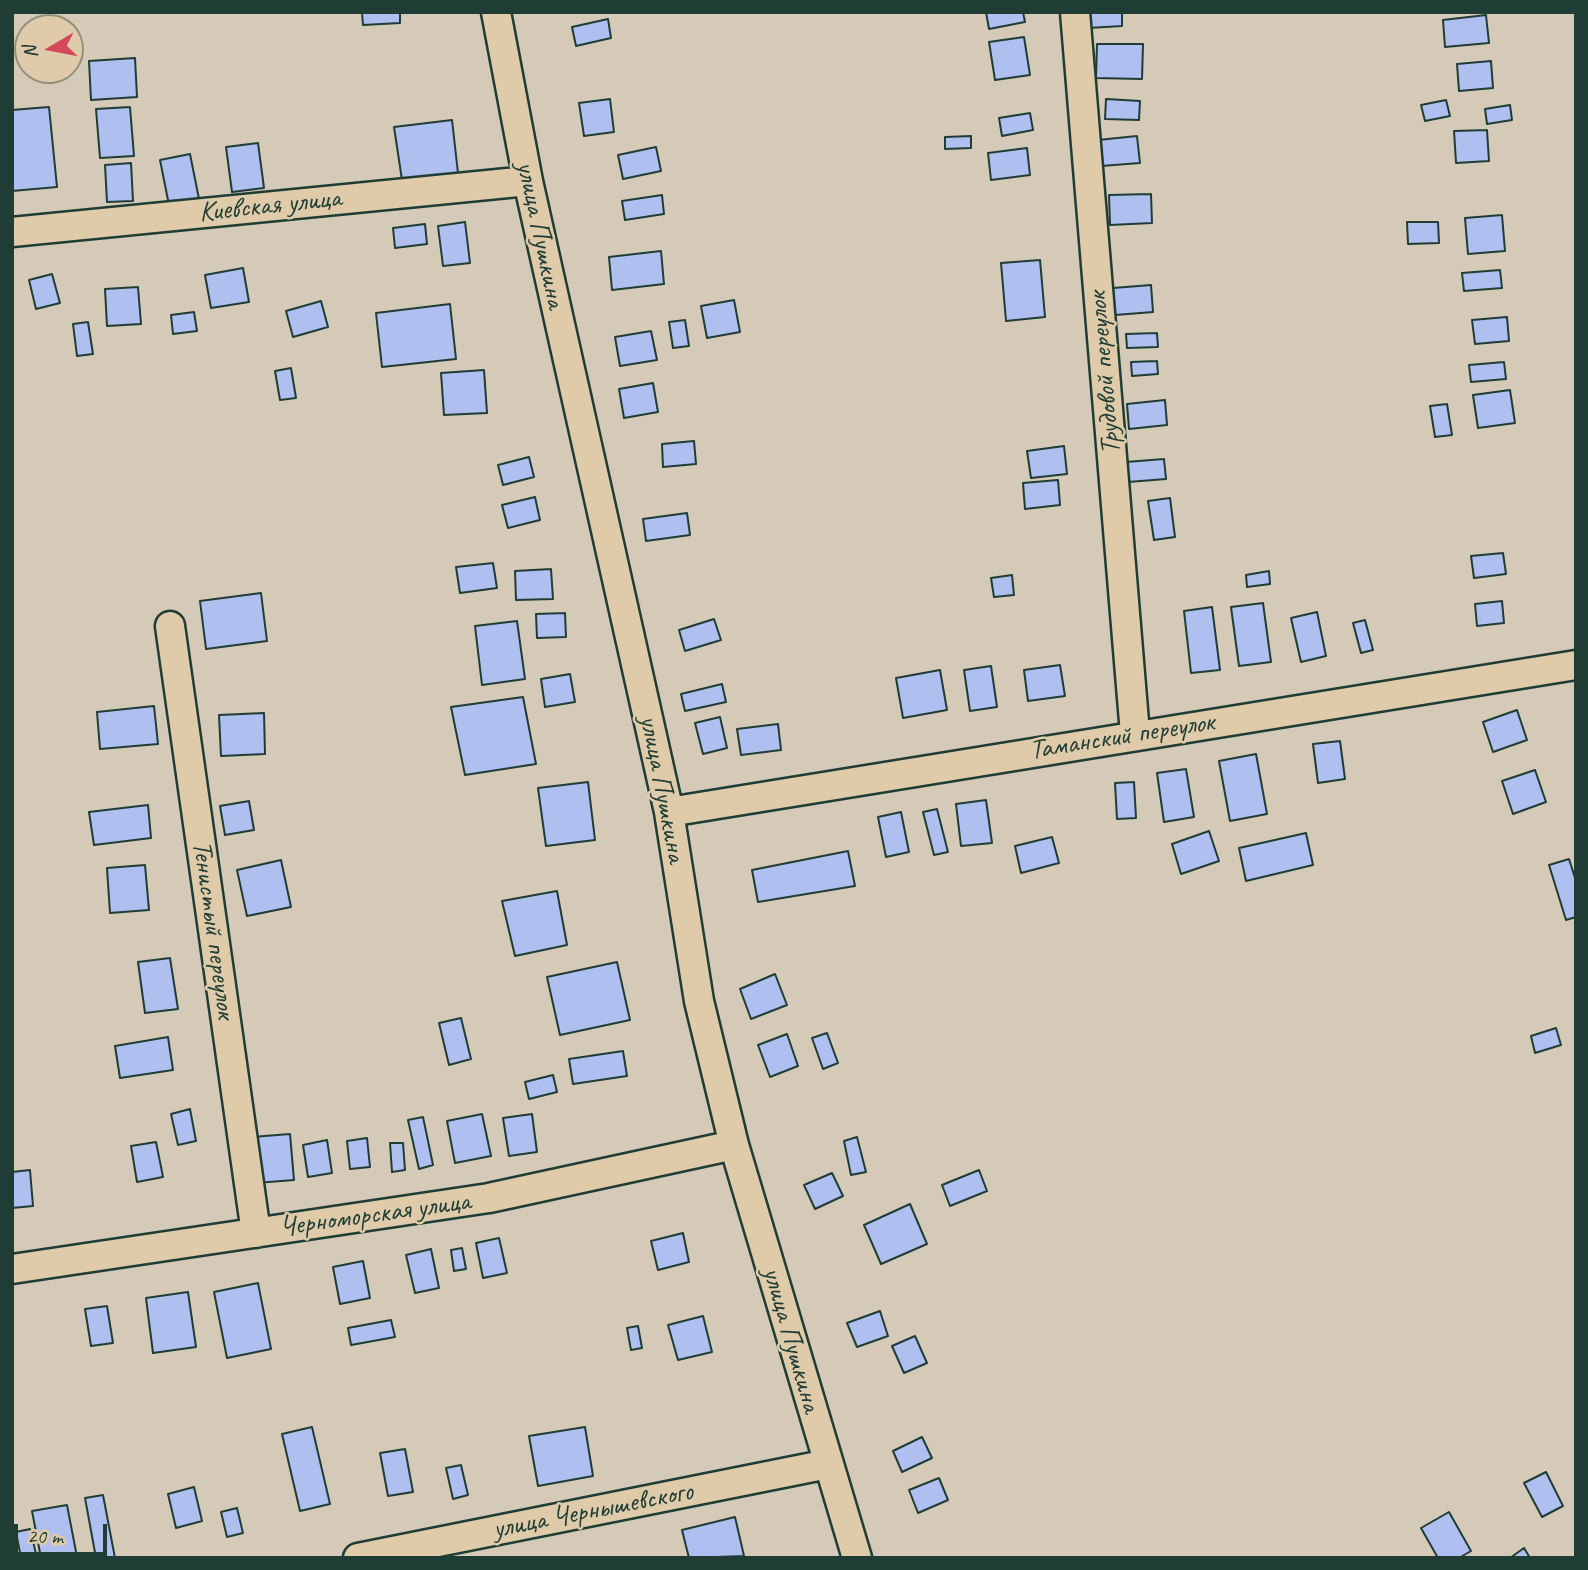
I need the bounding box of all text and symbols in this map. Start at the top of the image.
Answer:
north arrow [14,14,84,84]
text: N [17,44,43,60]
street label: улица Пушкина [508,159,572,311]
street label: Киевская улица [197,182,343,230]
street label: Трудовой переулок [1081,290,1129,456]
street label: Таманский переулок [1027,706,1217,768]
street label: улица Пушкина [631,713,693,865]
street label: Тенистый переулок [184,839,242,1021]
street label: Черноморская улица [278,1185,472,1245]
street label: улица Пушкина [754,1264,828,1416]
street label: улица Чернышевского [490,1475,696,1547]
scale bar [18,1510,110,1554]
text: 20 m [27,1523,63,1549]

